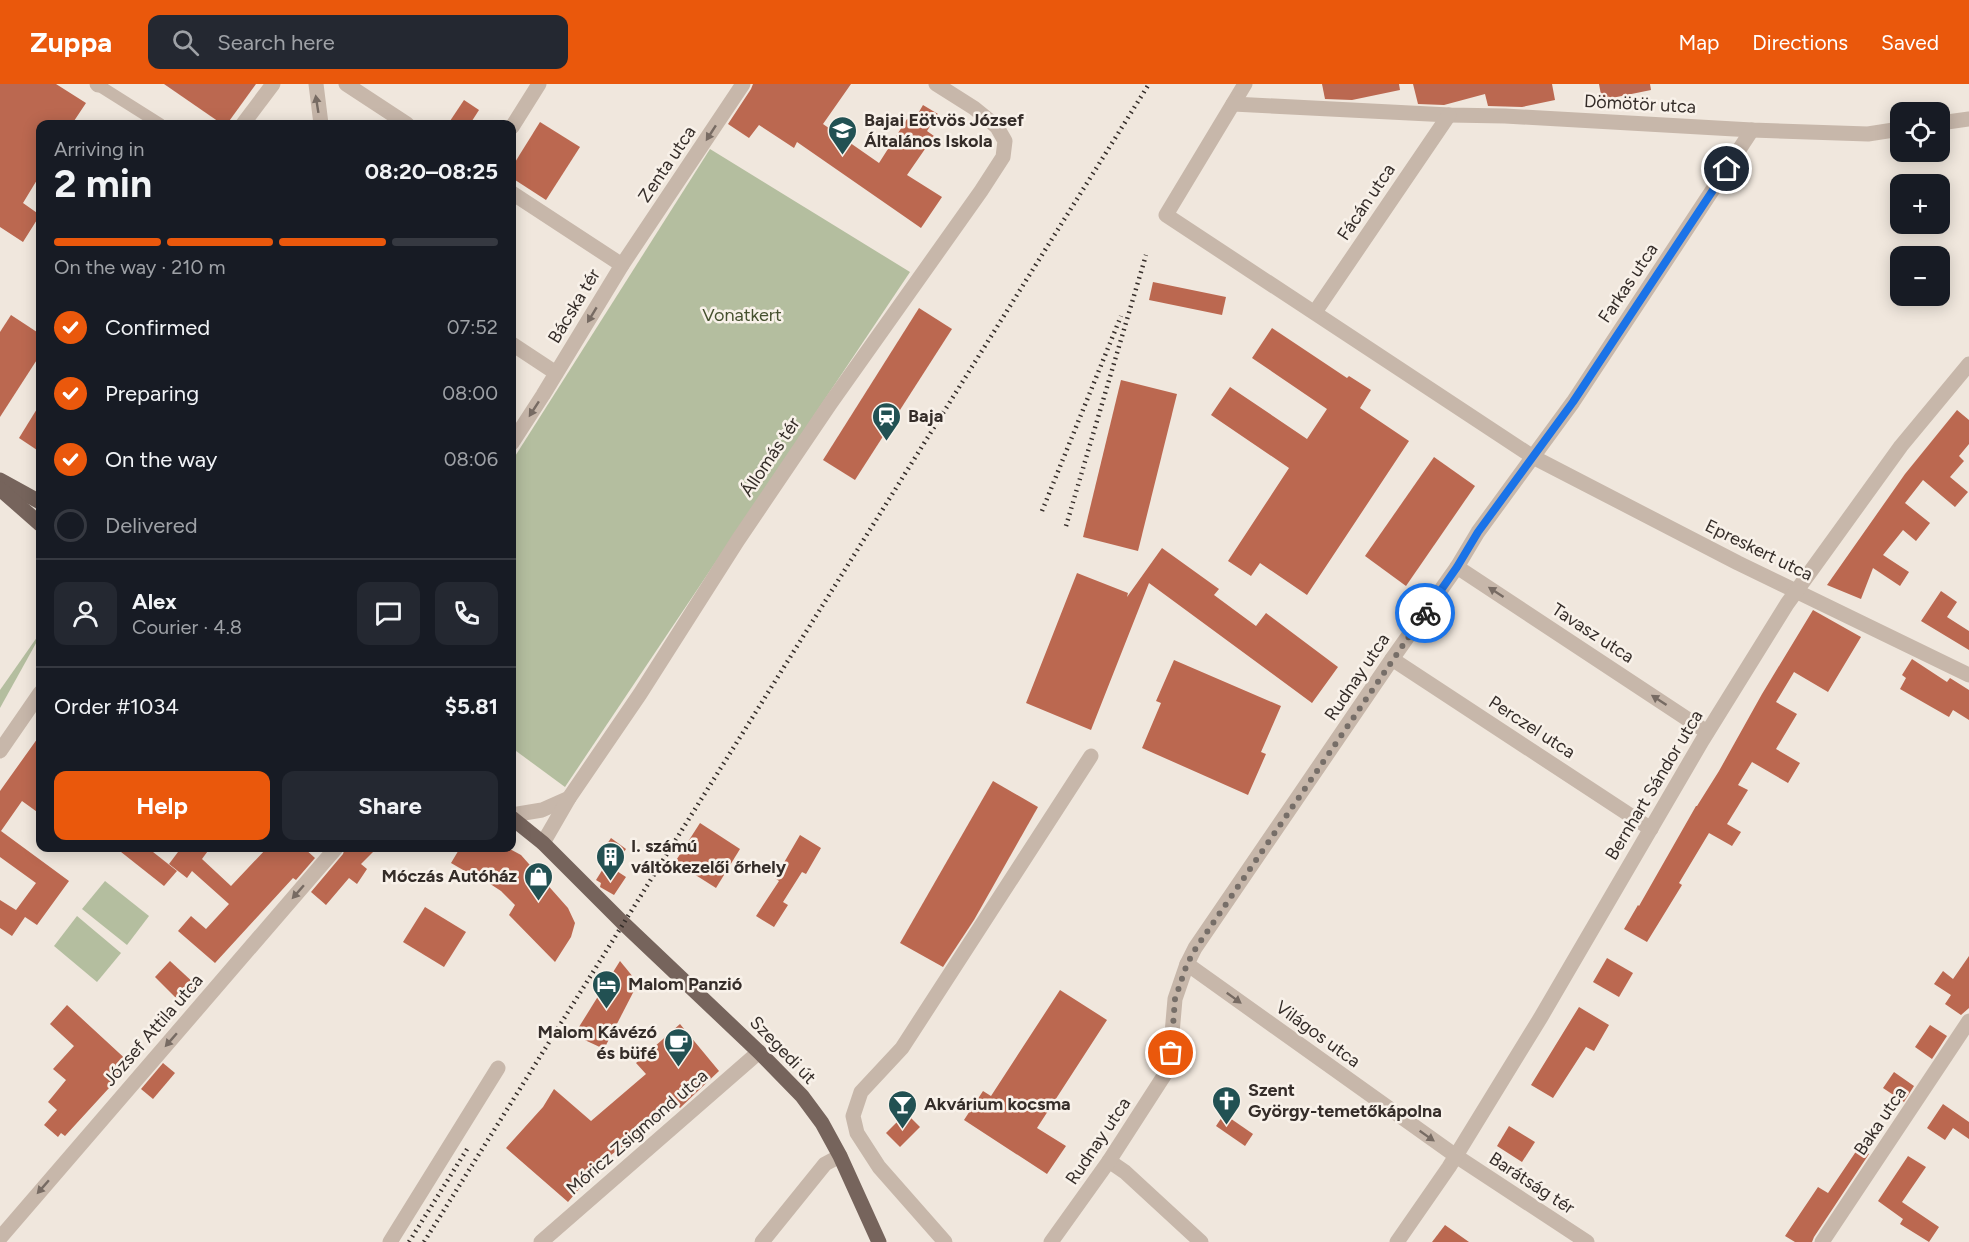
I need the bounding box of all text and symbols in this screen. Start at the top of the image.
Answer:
search box [148,15,568,69]
text: Zuppa [30,25,112,59]
icon: search [169,26,202,59]
text: Search here [217,29,335,56]
text: Map [1678,30,1719,55]
text: Directions [1752,30,1848,55]
text: Saved [1881,30,1939,55]
street label: Dömötör utca [1583,90,1697,118]
one-way arrow [313,95,322,114]
map controls [1890,102,1950,306]
button: locate [1890,102,1950,162]
place label: Bajai Eötvös József Általános Iskola [864,109,1025,152]
school or university icon: Bajai Eötvös József Általános Iskola [827,114,859,156]
street label: Zenta utca [633,122,701,206]
one-way arrow [706,125,717,141]
text: Arriving in [54,137,144,161]
pin [1701,143,1752,194]
icon: home [1710,152,1743,185]
text: 08:20–08:25 [365,158,498,185]
street label: Fácán utca [1332,159,1400,245]
text: 2 min [54,160,152,207]
button: + [1890,174,1950,234]
street label: Farkas utca [1593,239,1663,327]
button: − [1890,246,1950,306]
text: On the way · 210 m [54,255,225,279]
street label: Bácska tér [543,265,605,347]
park label: Vonatkert [702,304,782,326]
one-way arrow [586,307,597,323]
icon: check [54,311,87,344]
text: Confirmed [105,314,210,341]
text: 07:52 [447,315,498,339]
icon: check [54,377,87,410]
text: Preparing [105,380,199,407]
text: 08:00 [442,381,498,405]
one-way arrow [529,400,540,417]
station icon: Baja [871,400,903,442]
place label: Baja [908,405,943,427]
street label: Állomás tér [736,413,804,501]
icon: check [54,443,87,476]
text: On the way [105,446,217,473]
text: 08:06 [444,447,498,471]
text: Delivered [105,512,198,539]
street label: Epreskert utca [1702,514,1816,586]
button: person [54,582,117,645]
button: chat [357,582,420,645]
button: phone [435,582,498,645]
courier [1395,583,1455,643]
one-way arrow [1488,587,1504,598]
text: Alex [132,588,177,615]
icon: bike [1409,597,1442,630]
street label: Tavasz utca [1548,598,1638,668]
text: Courier · 4.8 [132,615,242,639]
street label: Rudnay utca [1320,629,1394,725]
street label: Perczel utca [1485,691,1579,763]
text: Order #1034 [54,693,179,720]
text: $5.81 [445,693,498,720]
one-way arrow [1651,694,1667,706]
street label: Bernhart Sándor utca [1601,706,1707,864]
button: Help [54,771,270,840]
button: Share [282,771,498,840]
place label: I. számú váltókezelői őrhely [631,835,787,878]
building icon: I. számú váltókezelői őrhely [594,840,626,882]
shop icon: Móczás Autóház [522,860,554,902]
place label: Móczás Autóház [382,865,517,887]
one-way arrow [292,884,305,899]
hotel icon: Malom Panzió [591,968,623,1010]
street label: József Attila utca [98,970,208,1090]
place label: Malom Panzió [628,973,742,995]
one-way arrow [1226,992,1242,1004]
street label: Világos utca [1271,996,1365,1072]
street label: Szegedi út [745,1011,821,1089]
place label: Malom Kávézó és büfé [538,1021,657,1064]
cafe icon: Malom Kávézó és büfé [662,1026,694,1068]
pin [1145,1027,1196,1078]
one-way arrow [165,1032,178,1047]
icon: bag [1154,1036,1187,1069]
street label: Móricz Zsigmond utca [562,1065,712,1199]
place label: Szent György-temetőkápolna [1248,1079,1442,1122]
street label: Baka utca [1849,1082,1911,1160]
church icon: Szent György-temetőkápolna [1211,1084,1243,1126]
bar icon: Akvárium kocsma [887,1088,919,1130]
place label: Akvárium kocsma [924,1093,1071,1115]
street label: Rudnay utca [1061,1093,1135,1189]
one-way arrow [1418,1130,1434,1142]
street label: Barátság tér [1485,1147,1579,1219]
one-way arrow [37,1179,50,1195]

